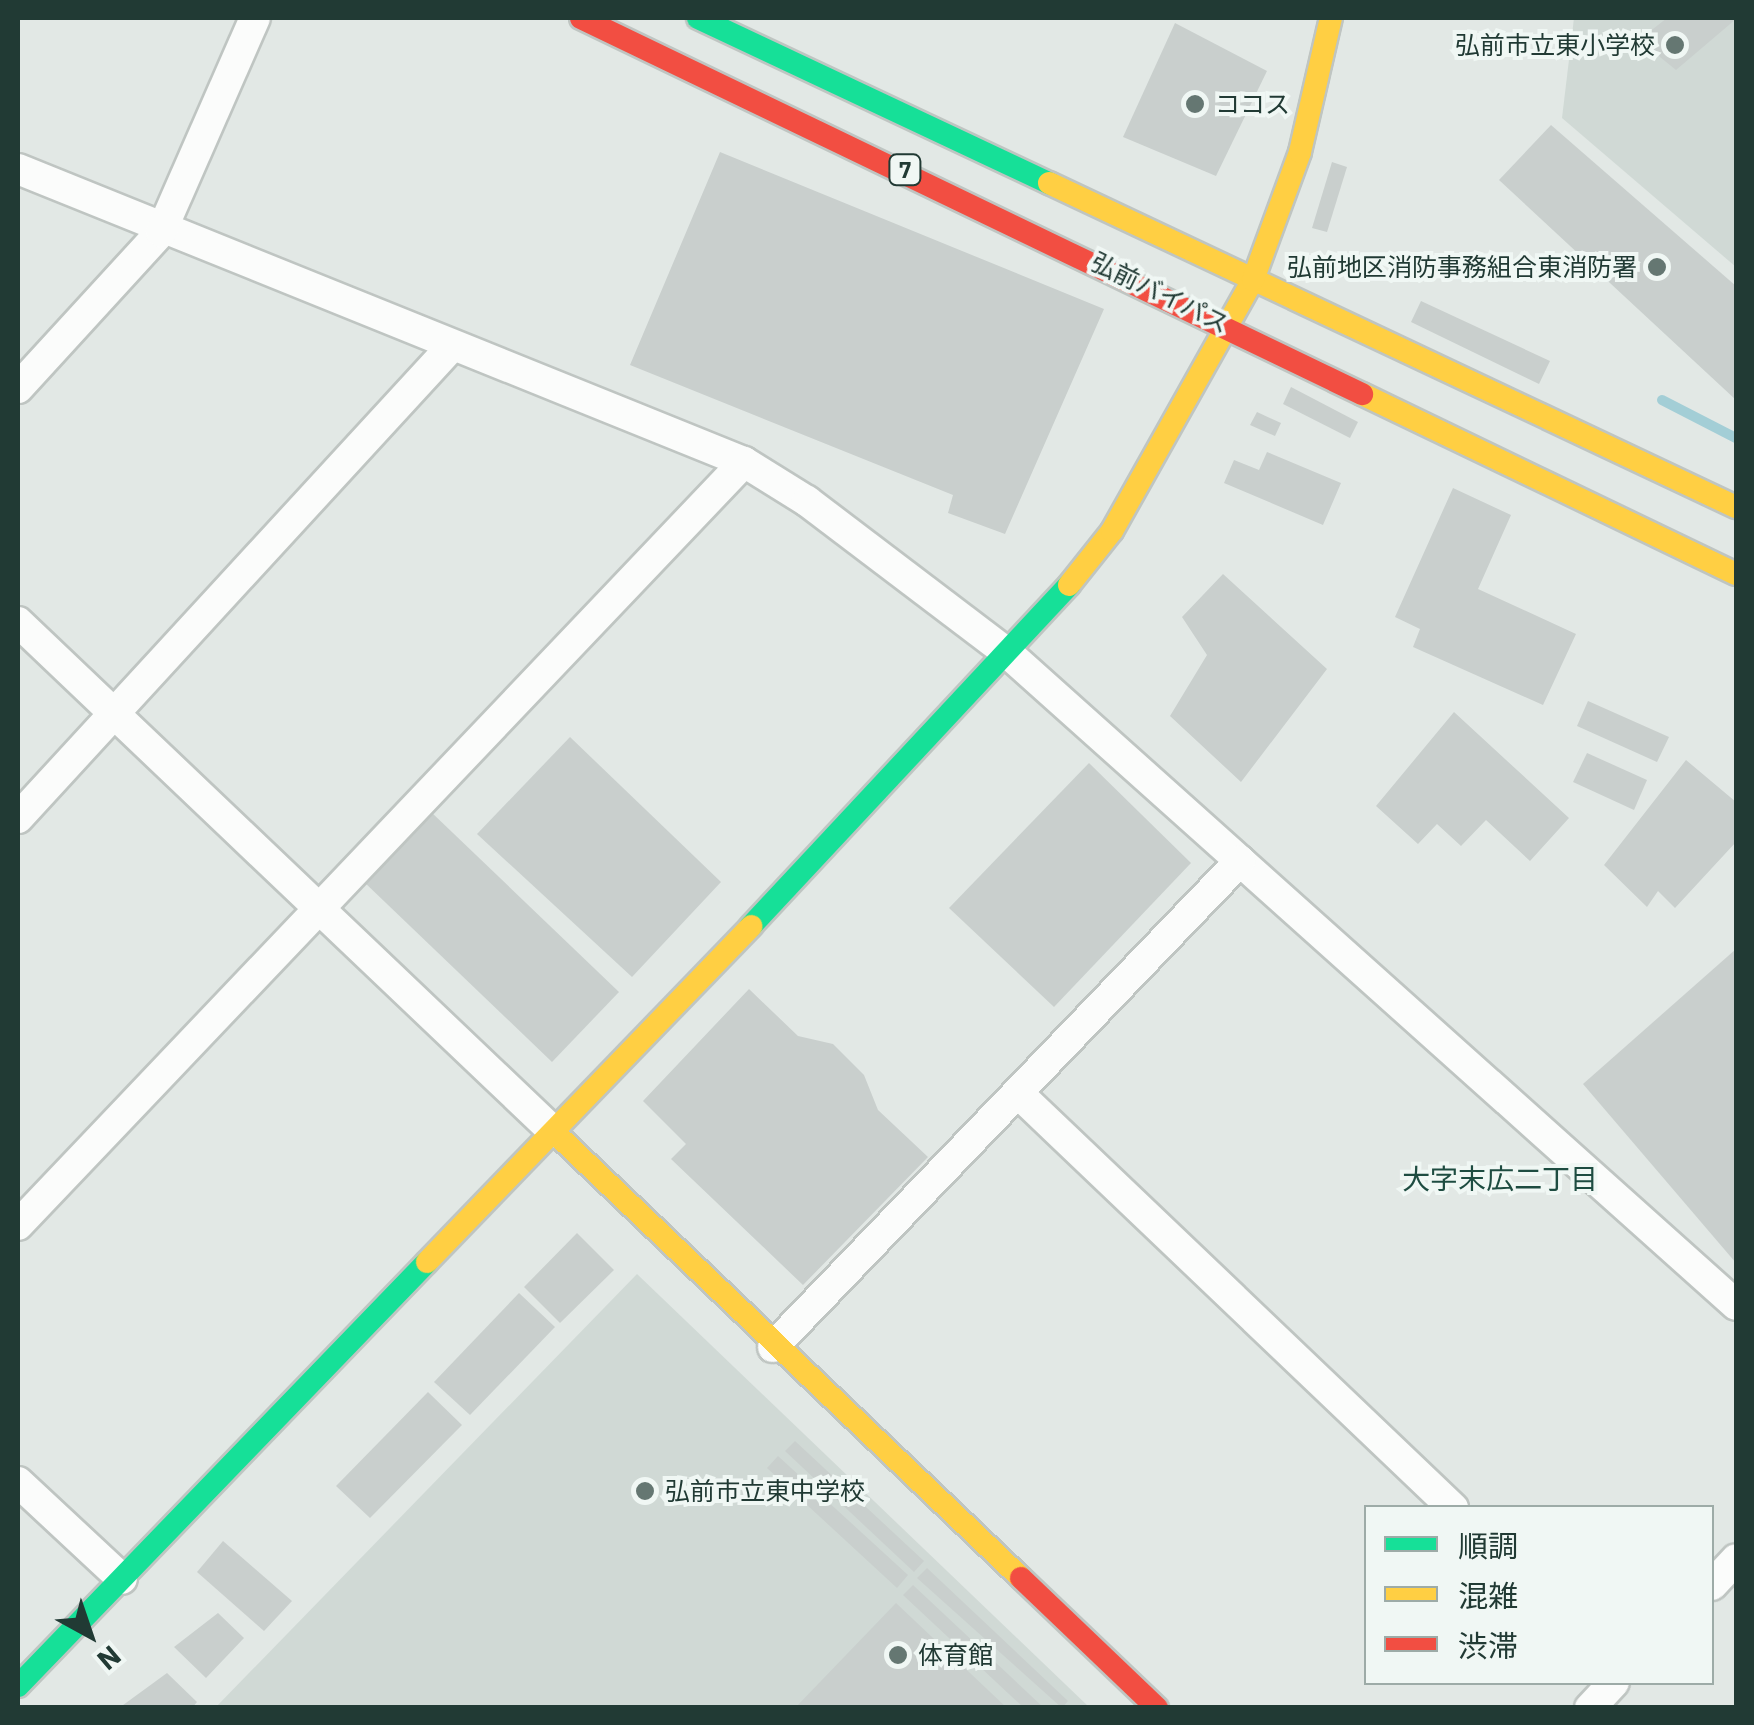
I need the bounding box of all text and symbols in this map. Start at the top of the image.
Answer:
place label: 弘前市立東小学校 [1455,30,1655,60]
marker: 弘前市立東小学校 [1664,34,1686,56]
place label: ココス [1215,89,1290,119]
marker: ココス [1184,93,1206,115]
road number: 7 [888,153,922,187]
street label: 弘前バイパス [1086,247,1234,339]
place label: 弘前地区消防事務組合東消防署 [1287,252,1637,282]
marker: 弘前地区消防事務組合東消防署 [1646,256,1668,278]
district label: 大字末広二丁目 [1402,1162,1598,1196]
place label: 弘前市立東中学校 [665,1476,865,1506]
marker: 弘前市立東中学校 [634,1480,656,1502]
legend [1364,1505,1714,1685]
text: 順調 [1458,1526,1518,1565]
text: 混雑 [1458,1576,1518,1615]
north arrow [40,1585,140,1685]
text: 渋滞 [1458,1626,1518,1665]
text: N [90,1638,129,1679]
place label: 体育館 [918,1640,993,1670]
marker: 体育館 [887,1644,909,1666]

